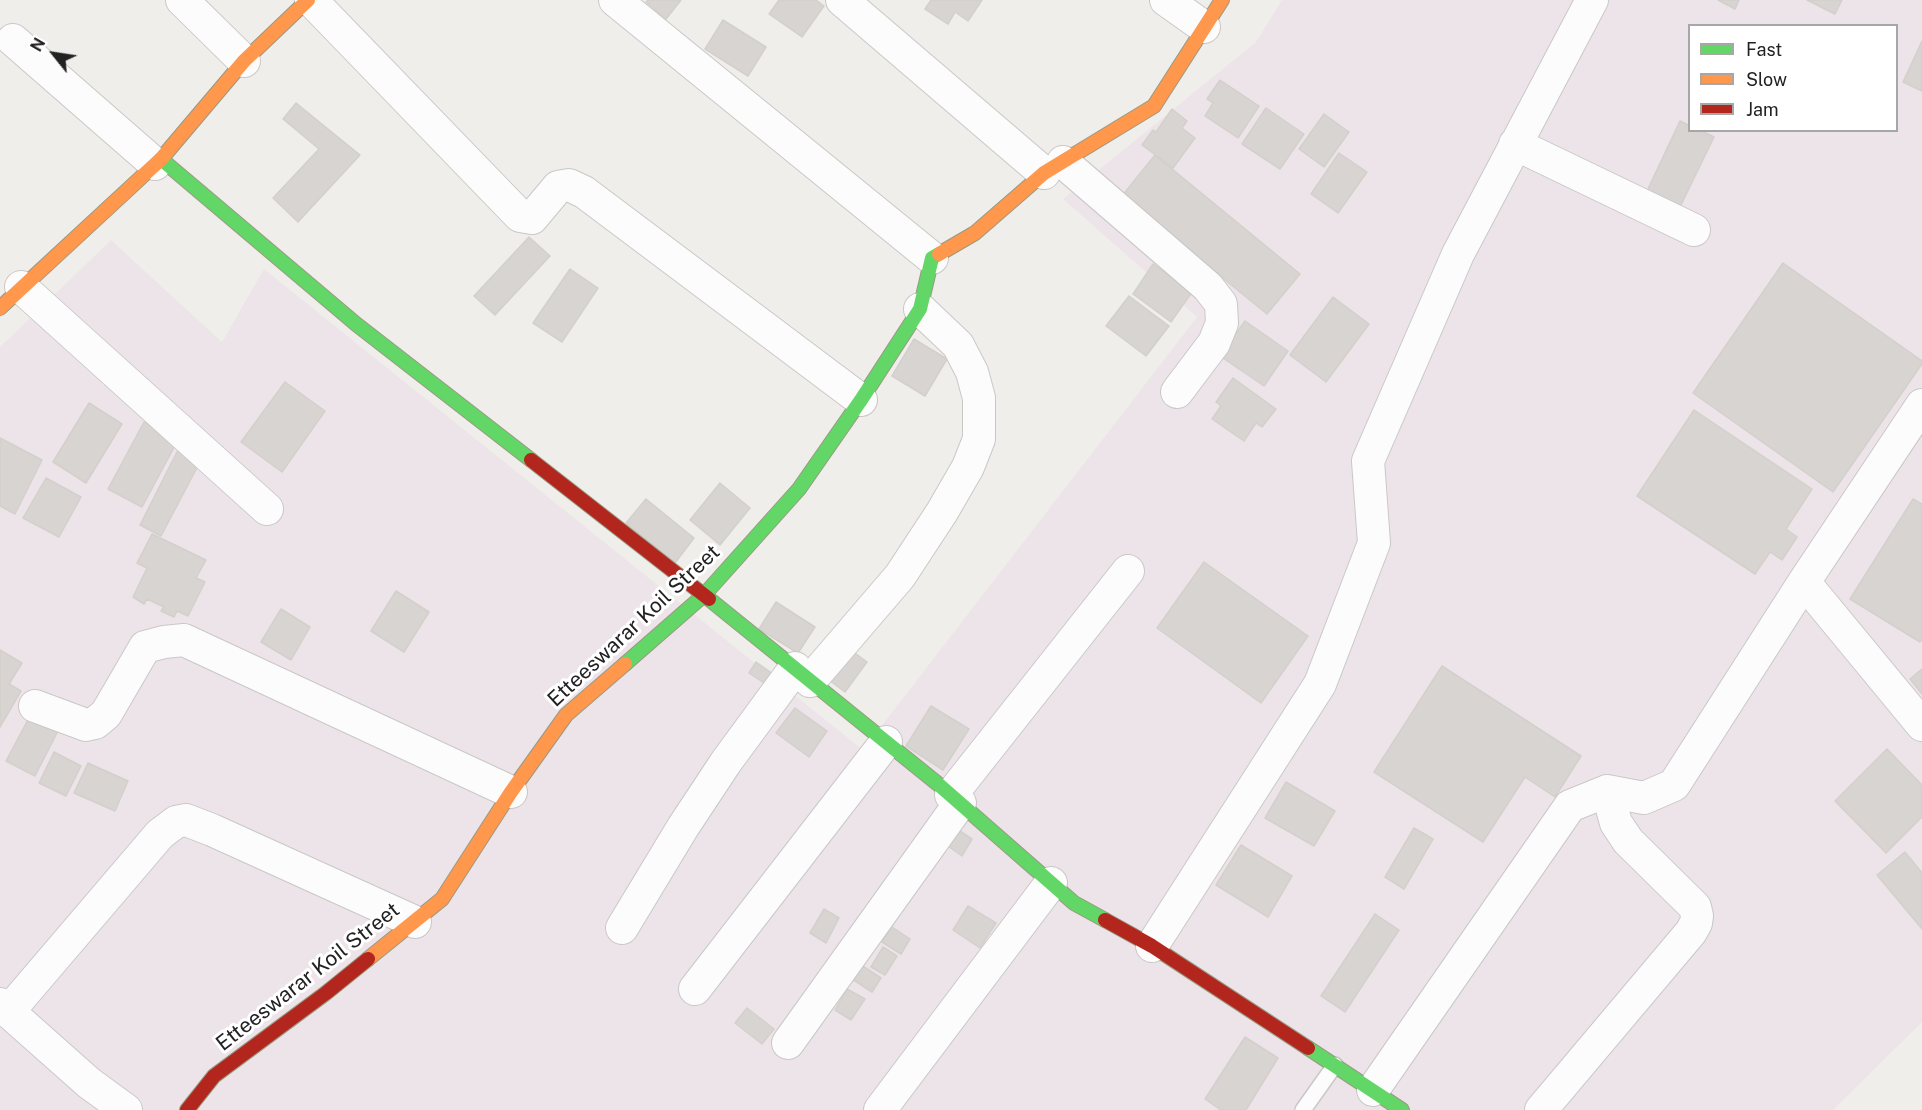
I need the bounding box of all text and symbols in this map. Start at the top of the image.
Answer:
north arrow [24,24,84,84]
legend [1688,24,1898,132]
text: N [27,35,49,55]
text: Fast [1746,39,1782,60]
text: Slow [1746,69,1787,90]
text: Jam [1746,99,1779,120]
street label: Etteeswarar Koil Street [543,540,725,712]
street label: Etteeswarar Koil Street [211,897,405,1057]

